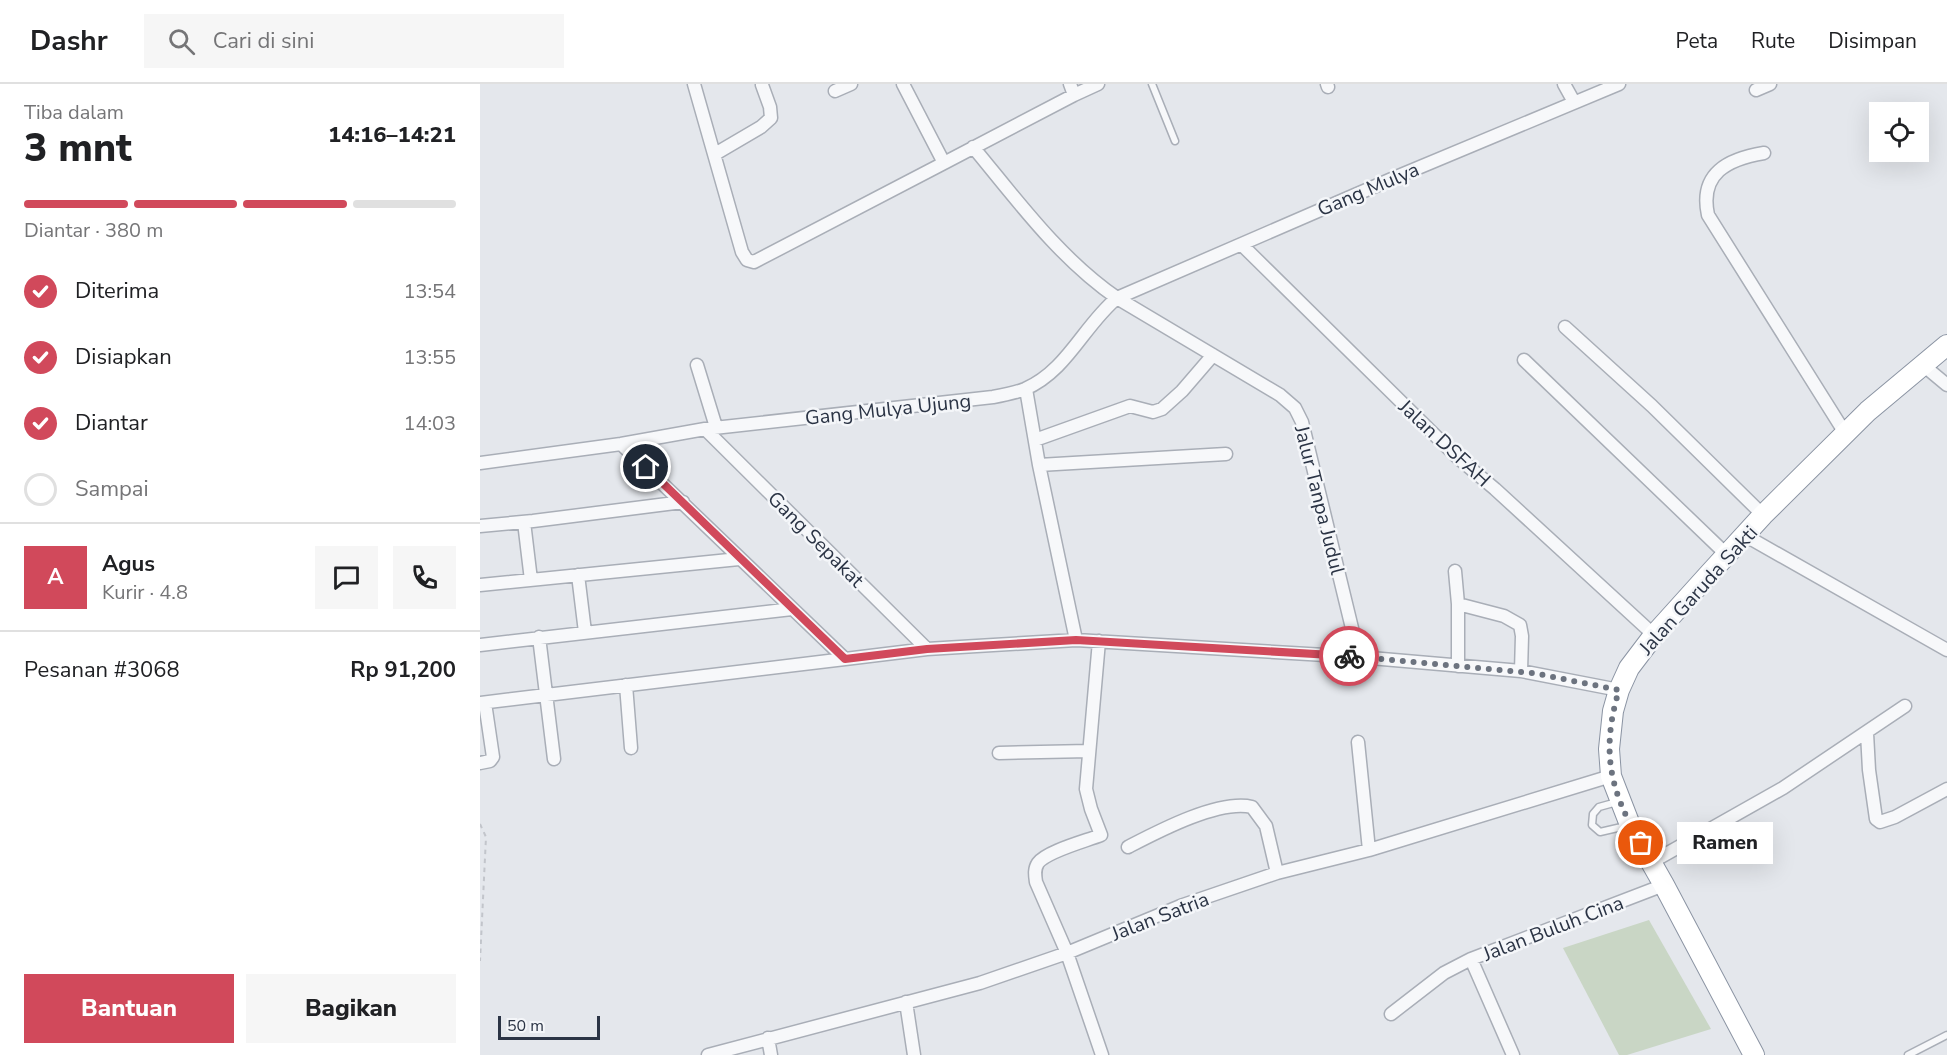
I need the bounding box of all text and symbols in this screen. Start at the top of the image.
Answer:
search box [144,14,564,68]
text: Dashr [30,22,108,60]
icon: search [165,25,198,58]
text: Cari di sini [213,26,314,56]
text: Peta [1676,27,1718,55]
text: Rute [1751,27,1795,55]
text: Disimpan [1828,27,1917,55]
text: Tiba dalam [24,99,124,126]
map controls [1869,102,1929,162]
button: locate [1869,102,1929,162]
text: 14:16–14:21 [328,120,456,150]
text: 3 mnt [24,122,132,175]
street label: Gang Mulya [1313,156,1423,223]
text: Diantar · 380 m [24,217,163,244]
icon: check [24,275,57,308]
text: Diterima [75,276,159,306]
text: 13:54 [403,278,456,305]
icon: check [24,341,57,374]
text: Disiapkan [75,342,172,372]
text: 13:55 [403,344,456,371]
street label: Gang Mulya Ujung [804,387,972,432]
street label: Jalan DSFAH [1392,393,1497,493]
icon: check [24,407,57,440]
text: Diantar [75,408,148,438]
text: 14:03 [403,410,456,437]
street label: Jalur Tanpa Judul [1288,422,1351,578]
pin [620,441,671,492]
icon: home [629,450,662,483]
text: Sampai [75,474,149,504]
street label: Gang Sepakat [762,485,870,594]
street label: Jalan Garuda Sakti [1632,520,1764,662]
button: chat [315,546,378,609]
button: phone [393,546,456,609]
text: Agus [102,549,155,579]
text: A [47,562,64,592]
text: Kurir · 4.8 [102,579,188,606]
courier [1319,626,1379,686]
icon: bike [1333,640,1366,673]
text: Pesanan #3068 [24,655,180,685]
text: Rp 91,200 [350,655,456,685]
pin [1615,817,1666,868]
callout: Ramen [1677,822,1773,864]
icon: bag [1624,826,1657,859]
text: Ramen [1692,829,1758,856]
street label: Jalan Satria [1107,886,1213,948]
street label: Jalan Buluh Cina [1478,889,1627,968]
button: Bantuan [24,974,234,1043]
button: Bagikan [246,974,456,1043]
scale bar [498,1013,600,1040]
text: 50 m [507,1015,544,1037]

